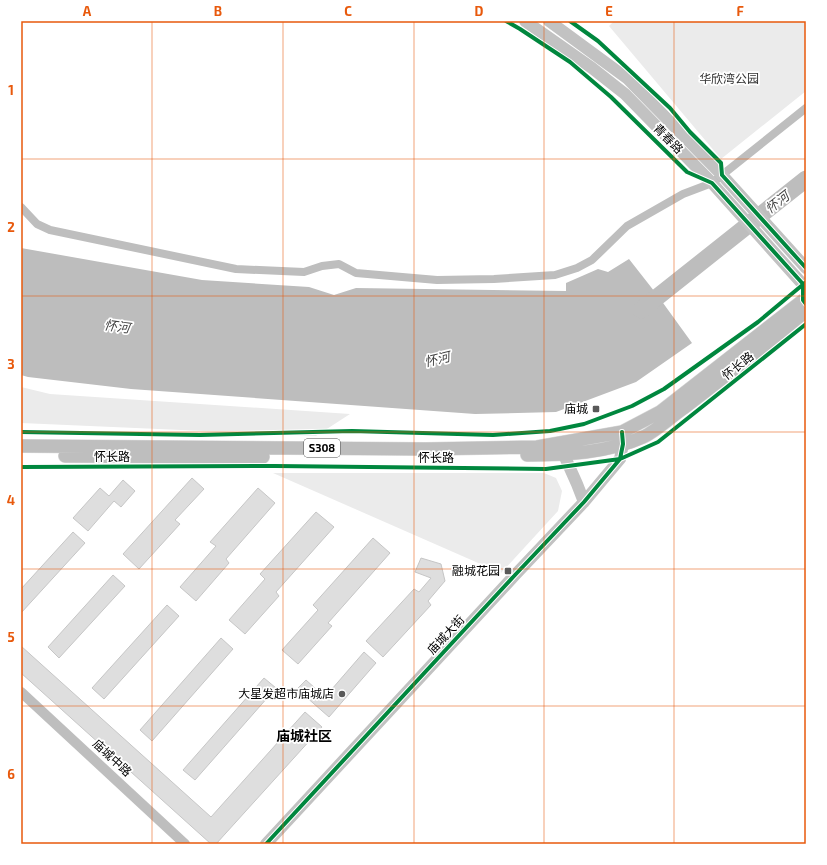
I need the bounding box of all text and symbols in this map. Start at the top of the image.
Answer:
text: A [83,3,92,19]
text: B [214,3,222,19]
text: C [344,3,352,19]
text: D [475,3,484,19]
text: E [605,3,613,19]
text: F [736,3,744,19]
park label: 华欣湾公园 [699,71,759,85]
text: 1 [8,82,14,98]
street label: 青春路 [651,121,686,156]
water label: 怀河 [762,186,795,216]
text: 2 [7,219,15,235]
water label: 怀河 [103,316,134,336]
water label: 怀河 [423,348,454,370]
street label: 怀长路 [719,348,756,382]
text: 3 [7,356,15,372]
place label: 庙城 [564,401,588,415]
marker: 庙城 [591,404,601,414]
road number: S308 [304,439,340,457]
street label: 怀长路 [94,449,130,463]
street label: 怀长路 [418,450,454,464]
text: 4 [7,492,15,508]
place label: 融城花园 [452,563,500,577]
marker: 融城花园 [503,566,513,576]
street label: 庙城大街 [424,612,467,657]
text: 5 [7,629,15,645]
place label: 大星发超市庙城店 [238,686,334,700]
marker: 大星发超市庙城店 [337,689,347,699]
district label: 庙城社区 [276,727,332,744]
street label: 庙城中路 [90,736,135,779]
text: 6 [7,766,15,782]

